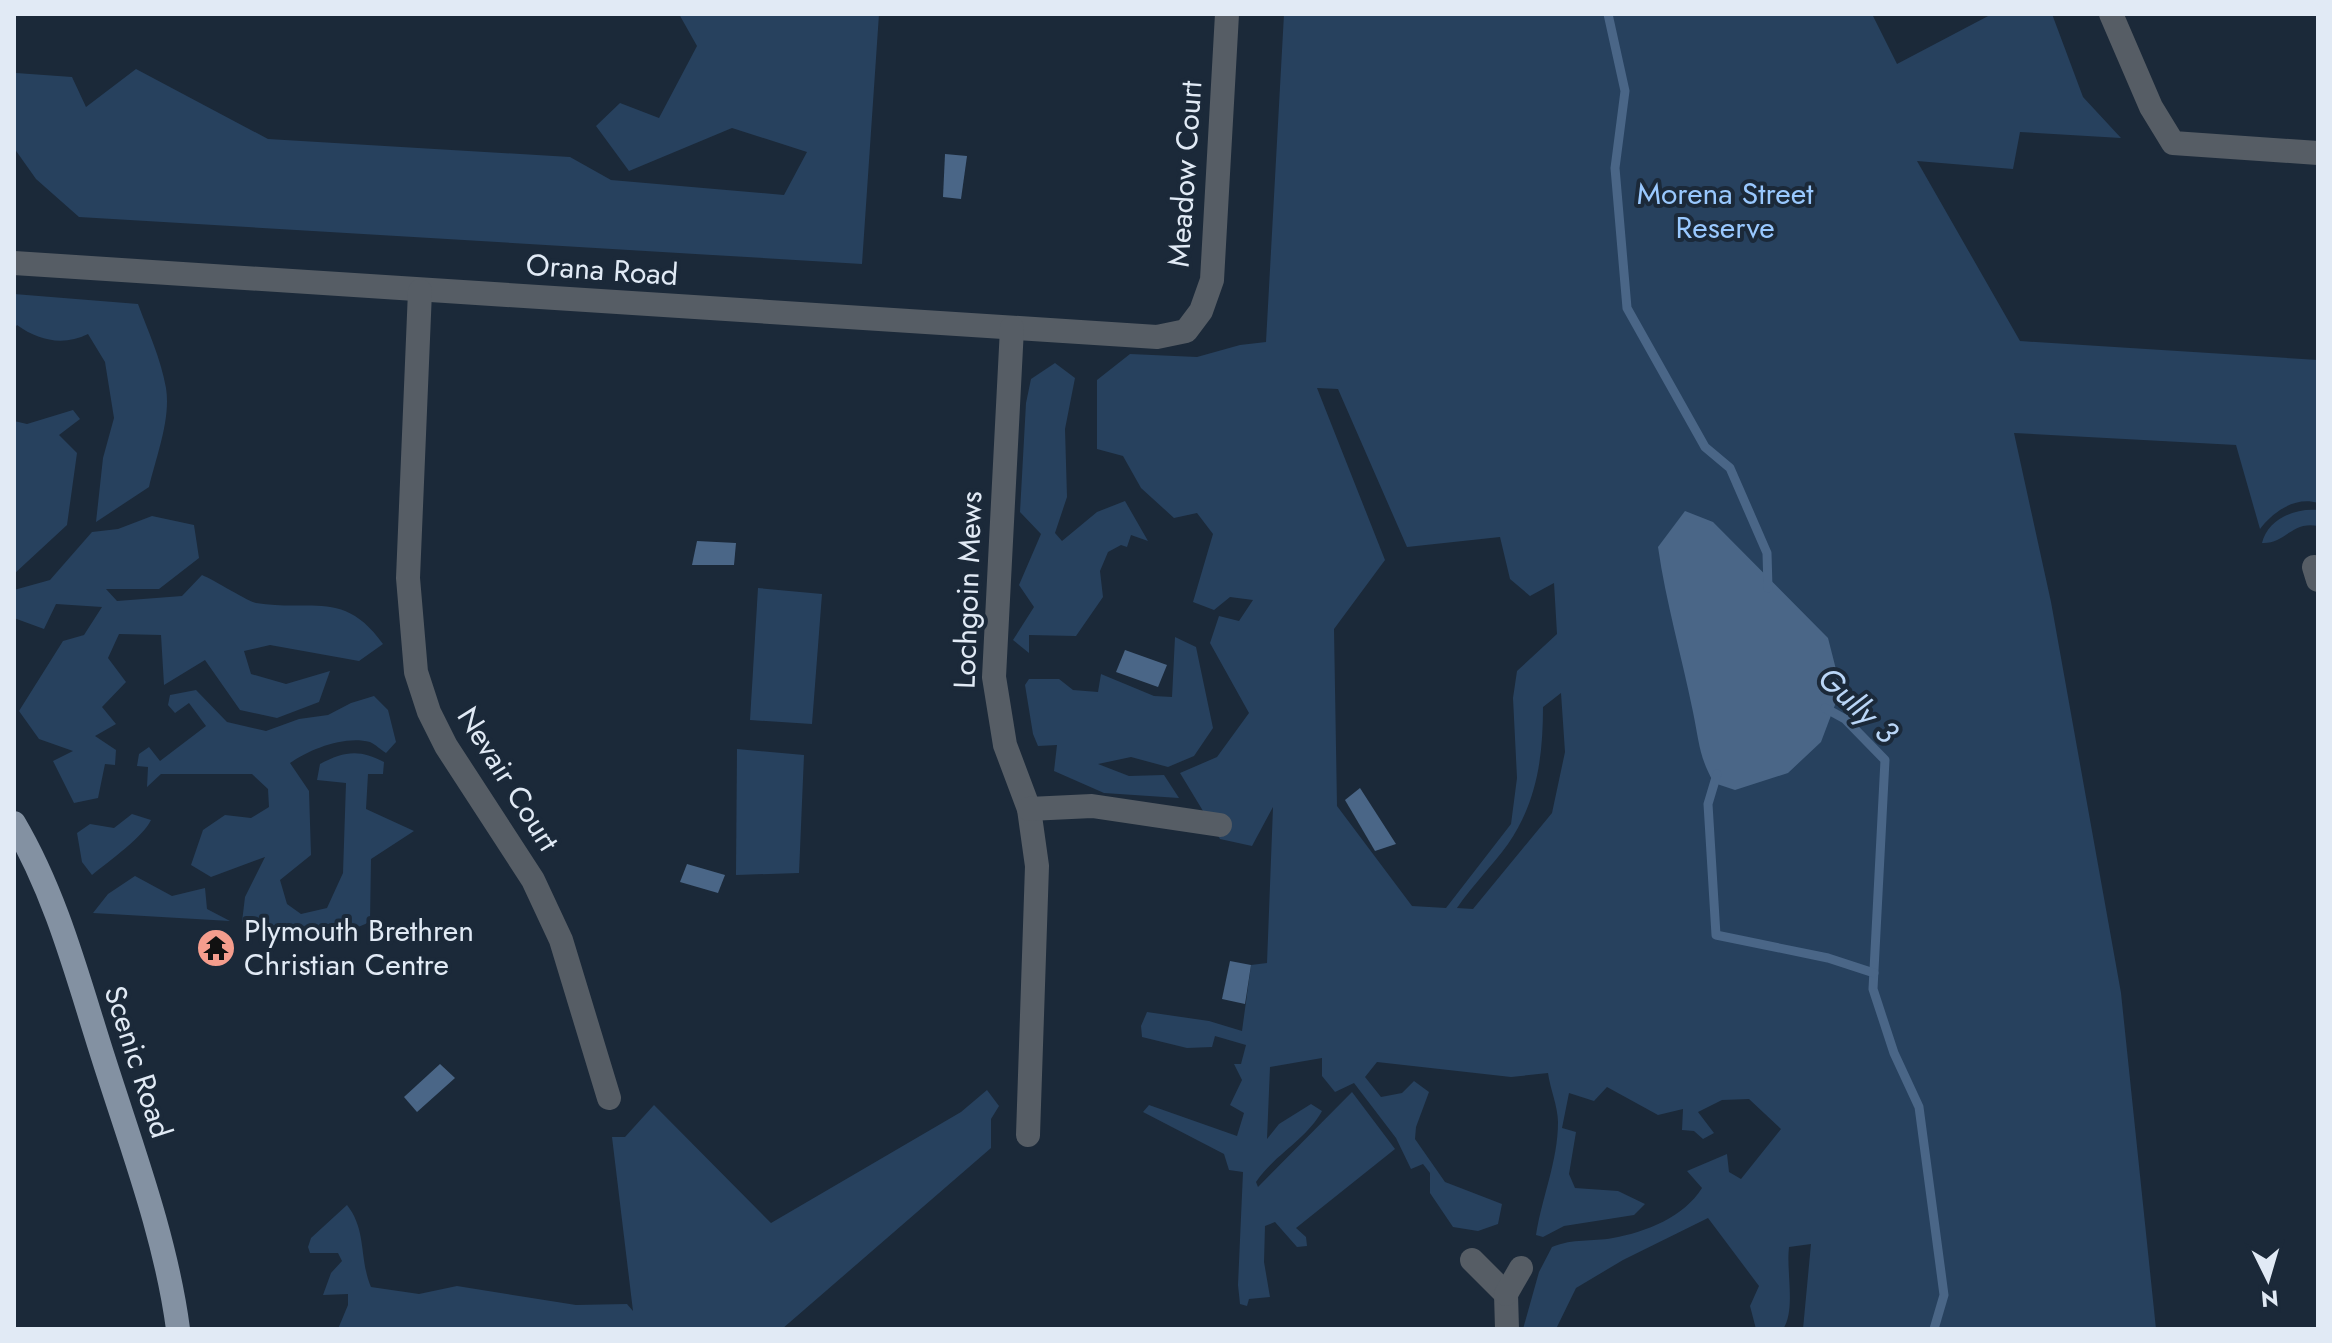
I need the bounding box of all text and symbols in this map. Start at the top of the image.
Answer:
street label: Meadow Court [1157,79,1213,269]
park label: Morena Street Reserve [1637,172,1814,249]
street label: Orana Road [525,243,680,296]
street label: Lochgoin Mews [943,490,992,690]
water label: Gully 3 [1808,656,1909,755]
street label: Nevair Court [447,698,570,860]
place label: Plymouth Brethren Christian Centre [244,909,474,986]
temple icon: Plymouth Brethren Christian Centre [195,927,237,969]
street label: Scenic Road [94,980,183,1144]
north arrow [2228,1239,2308,1319]
text: N [2260,1282,2280,1316]

